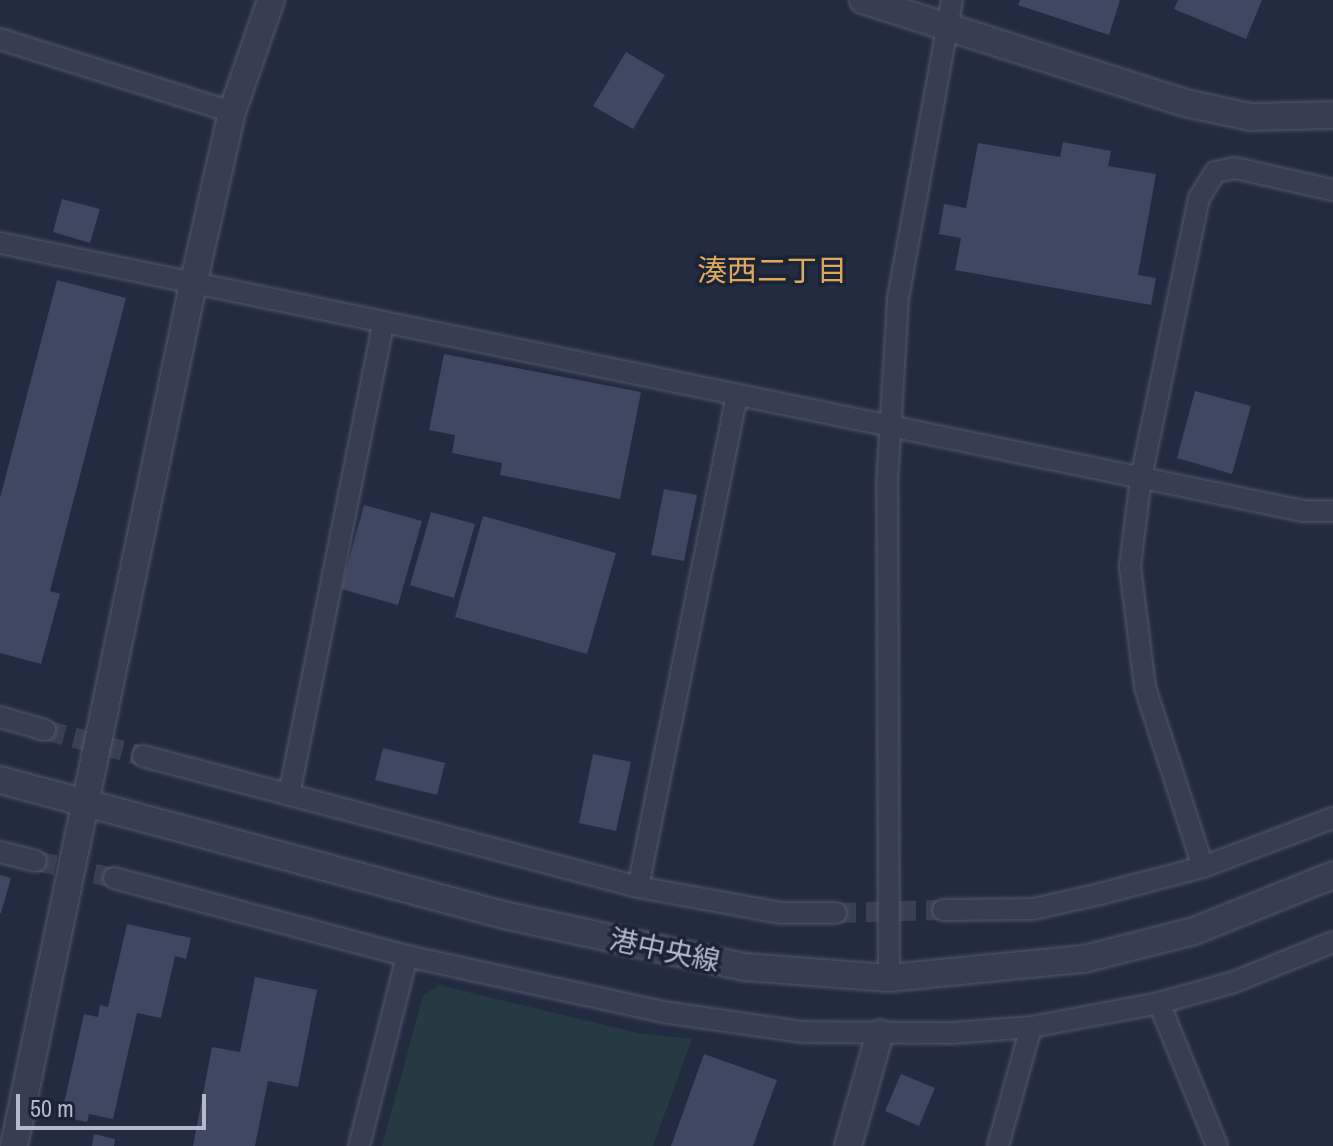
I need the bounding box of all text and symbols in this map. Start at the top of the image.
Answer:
district label: 湊西二丁目 [697,252,847,288]
street label: 港中央線 [607,922,723,978]
scale bar [20,1078,210,1128]
text: 50 m [30,1092,74,1124]

